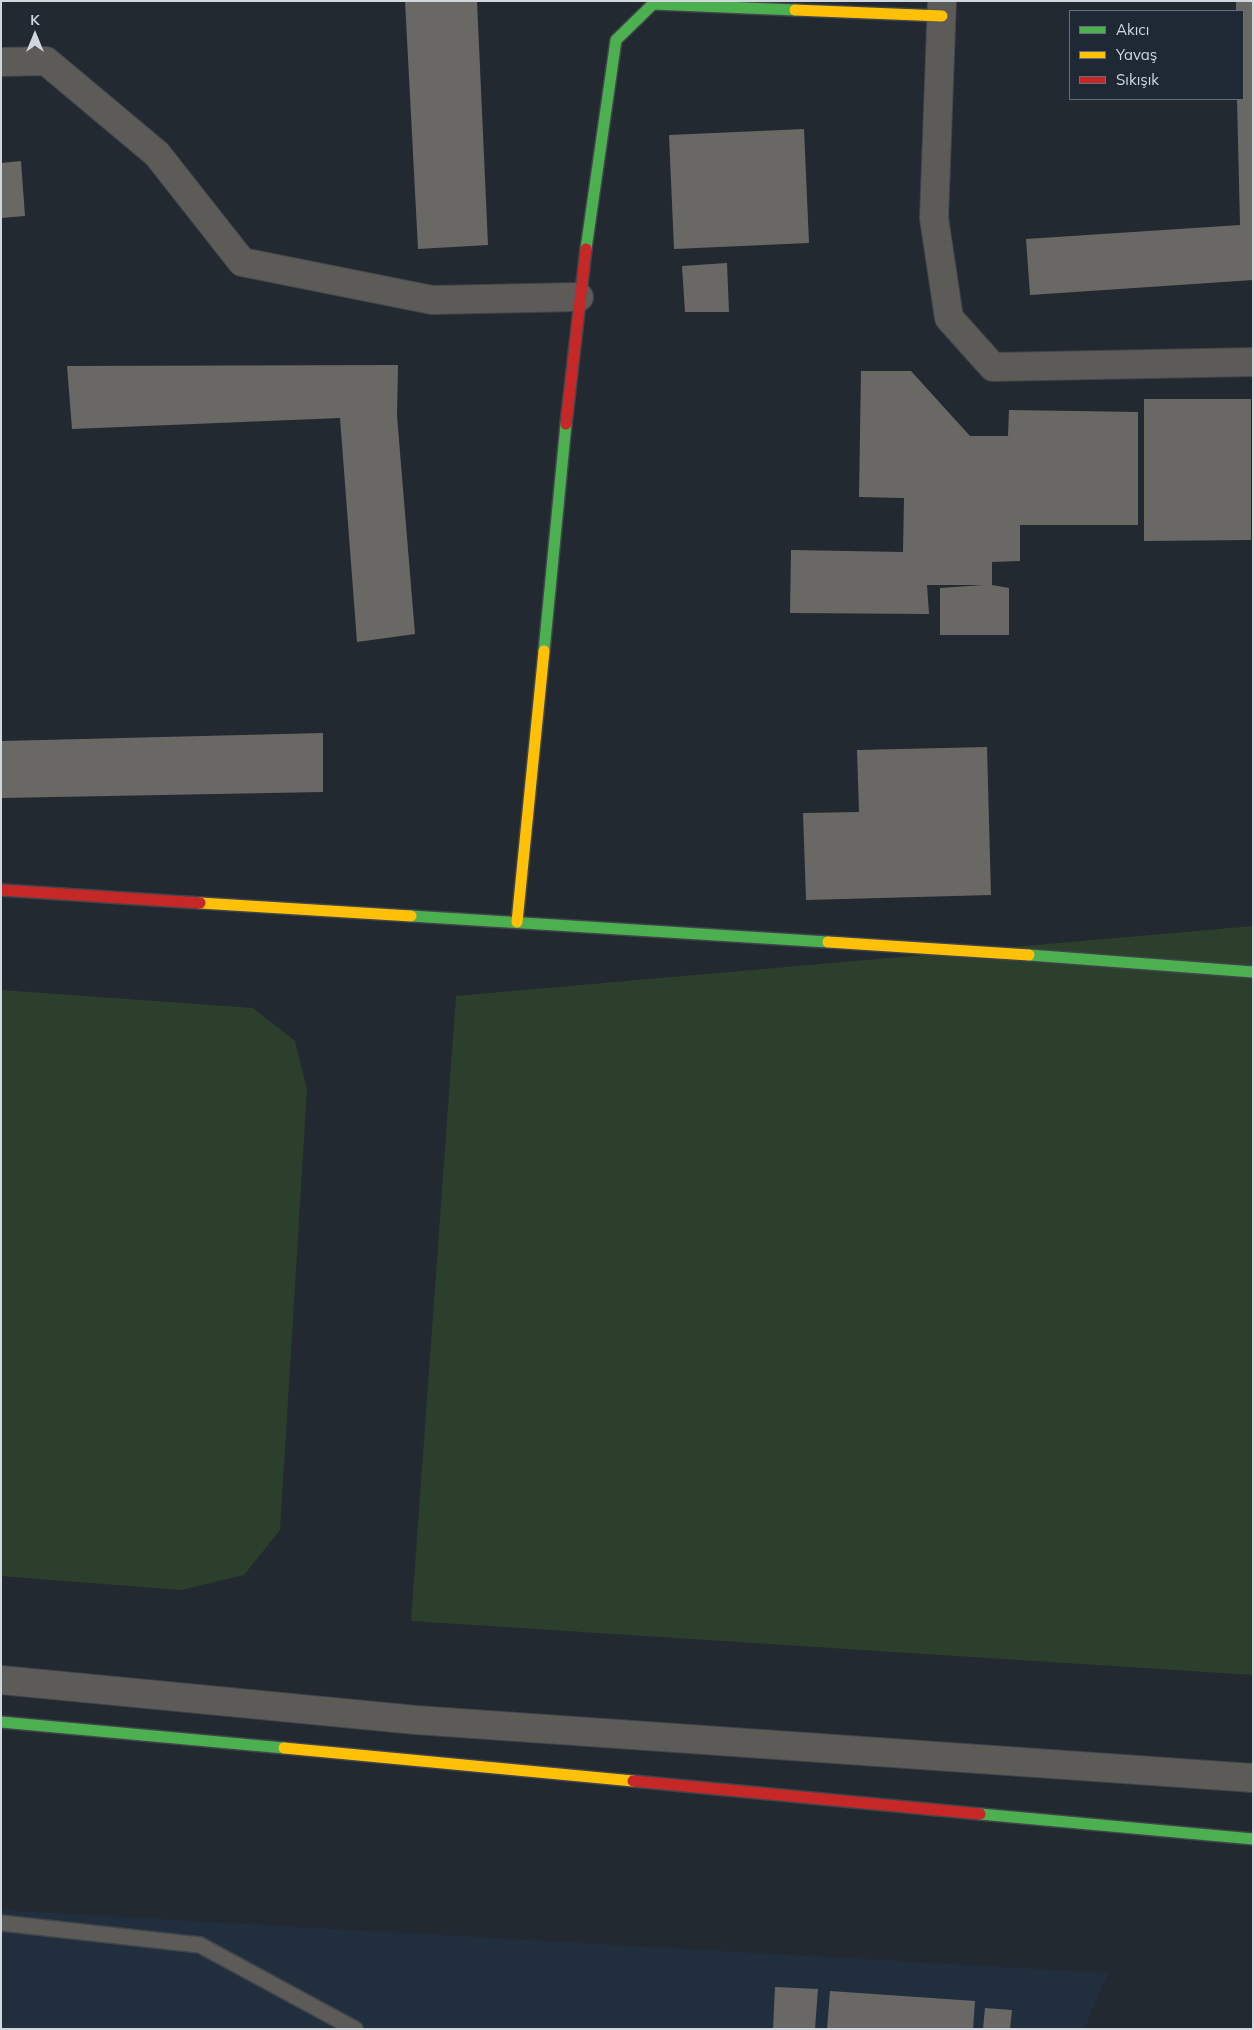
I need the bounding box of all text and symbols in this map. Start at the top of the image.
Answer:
north arrow [10,10,60,60]
legend [1069,10,1244,100]
text: K [30,11,40,29]
text: Akıcı [1116,20,1149,39]
text: Yavaş [1116,45,1157,64]
text: Sıkışık [1116,70,1159,89]

